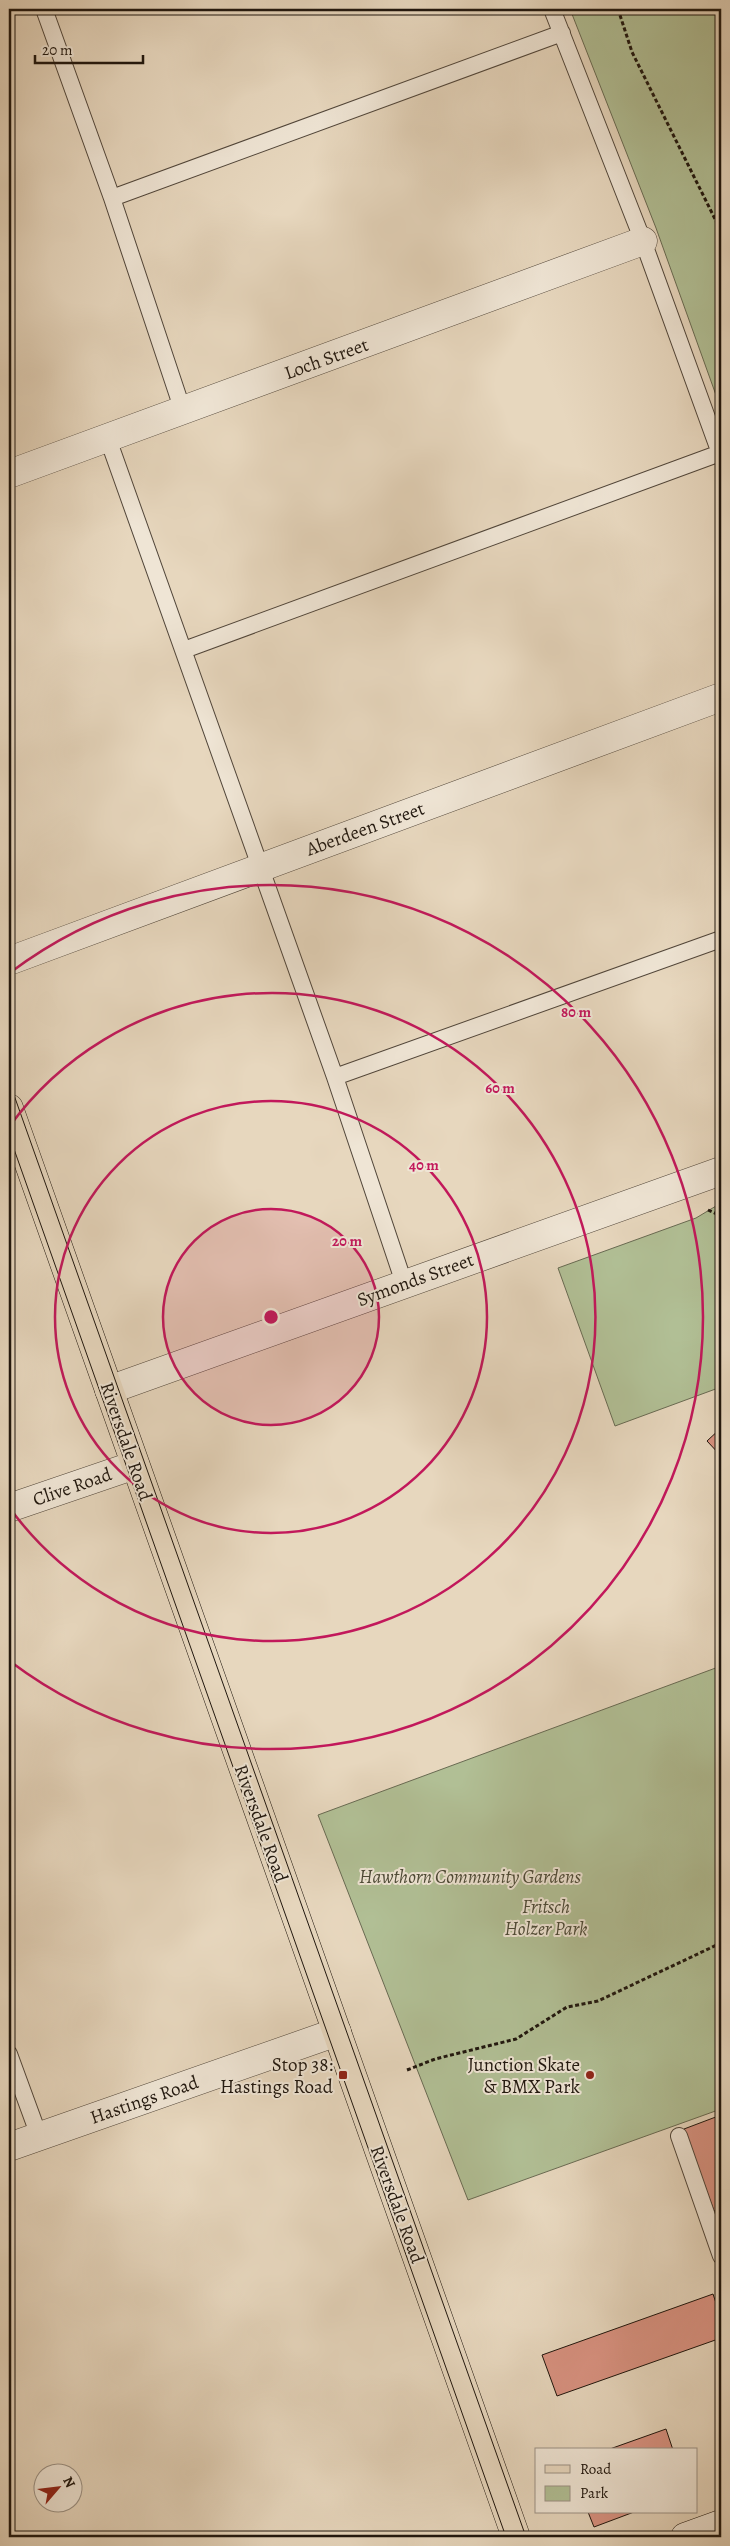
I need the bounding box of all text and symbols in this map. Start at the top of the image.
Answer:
scale bar [35,32,142,64]
text: 20 m [42,40,73,60]
street label: Loch Street [281,332,372,386]
street label: Aberdeen Street [302,796,428,863]
text: 80 m [561,1002,591,1022]
text: 60 m [485,1078,515,1098]
text: 40 m [409,1155,439,1175]
text: 20 m [332,1231,362,1251]
street label: Symonds Street [353,1247,477,1313]
centre of rings [262,1308,280,1326]
street label: Riversdale Road [94,1379,159,1505]
street label: Clive Road [29,1461,116,1513]
street label: Riversdale Road [228,1761,295,1887]
park label: Hawthorn Community Gardens [359,1864,581,1890]
park label: Fritsch Holzer Park [505,1894,587,1942]
place label: Stop 38: Hastings Road [220,2052,334,2100]
place label: Junction Skate & BMX Park [468,2052,581,2100]
street label: Hastings Road [87,2069,203,2131]
marker: Stop 38: Hastings Road [337,2069,349,2081]
marker: Junction Skate & BMX Park [584,2069,596,2081]
street label: Riversdale Road [364,2142,431,2268]
legend [535,2448,698,2514]
text: Road [580,2459,612,2479]
north arrow [32,2464,82,2514]
text: N [58,2473,80,2491]
text: Park [580,2483,609,2503]

